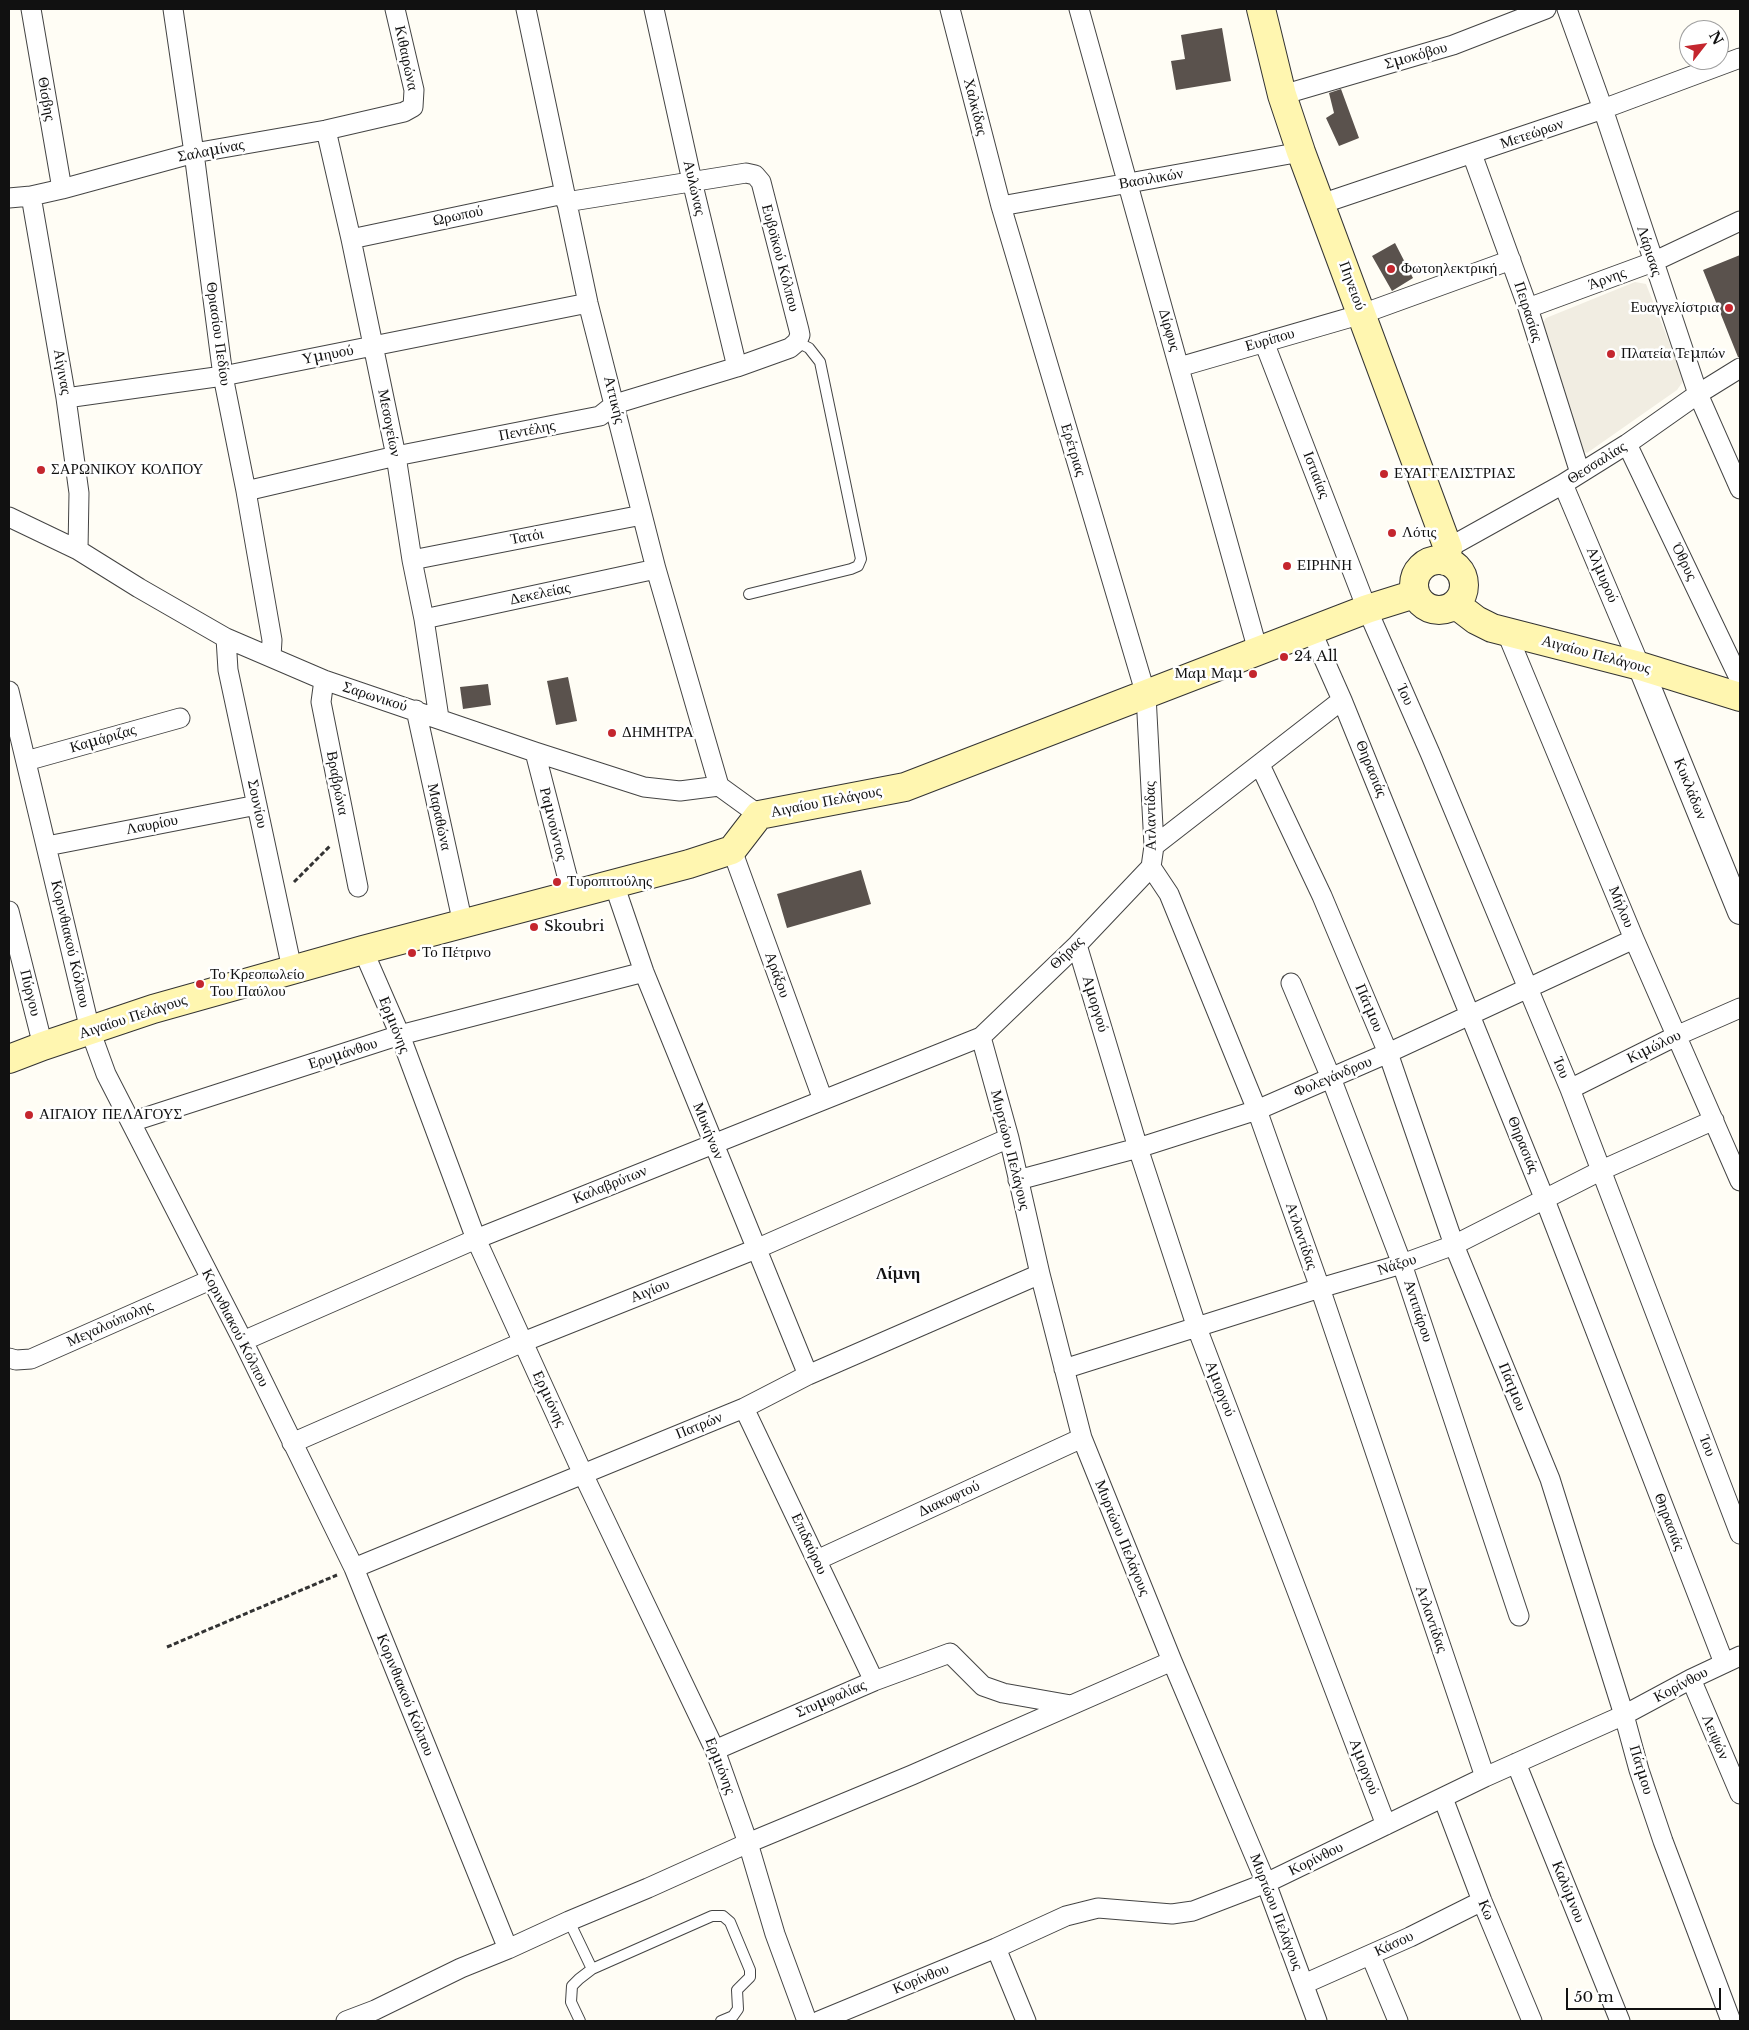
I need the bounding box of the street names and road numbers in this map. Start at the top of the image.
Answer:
street label: Κιθαιρώνα [390,24,422,92]
street label: Σμοκόβου [1383,38,1449,74]
street label: Θίσβης [33,76,59,122]
street label: Χαλκίδας [959,77,991,137]
street label: Μετεώρων [1498,115,1566,153]
street label: Σαλαμίνας [176,136,246,166]
street label: Αυλώνας [679,159,709,217]
street label: Βασιλικών [1117,164,1185,194]
street label: Ωρωπού [431,202,485,230]
street label: Ευβοϊκού Κόλπου [757,202,803,314]
street label: Λάρισας [1632,223,1666,279]
street label: Πηνειού [1335,259,1369,313]
street label: Άρνης [1586,264,1628,294]
street label: Πειρασίας [1510,280,1546,344]
street label: Θριασίου Πεδίου [202,281,234,387]
street label: Δίρφυς [1154,307,1184,353]
street label: Ευρίπου [1243,324,1297,356]
street label: Υμηυού [301,341,355,369]
street label: Αίγινας [49,348,75,396]
street label: Αττικής [599,374,629,426]
street label: Μεσογείων [374,388,404,458]
street label: Πεντέλης [497,417,557,445]
street label: Ερέτριας [1056,421,1090,479]
street label: Θεσσαλίας [1564,438,1630,488]
street label: Ιστιαίας [1299,449,1333,501]
street label: Τατόι [509,525,545,549]
street label: Όθρυς [1667,541,1701,583]
street label: Αλμυρού [1582,544,1622,606]
street label: Δεκελείας [508,579,572,609]
street label: Αιγαίου Πελάγους [1539,632,1653,678]
street label: Σαρωνικού [340,678,410,716]
street label: Ίου [1392,682,1418,708]
street label: Καμάριζας [68,721,138,757]
street label: Θηρασιάς [1351,738,1391,800]
street label: Βραβρώνα [322,749,352,817]
street label: Κυκλάδων [1670,756,1710,822]
street label: Σουνίου [243,778,271,830]
street label: Ατλαντίδας [1141,781,1161,851]
street label: Μαραθώνα [423,782,455,852]
street label: Αιγαίου Πελάγους [769,782,883,822]
street label: Ραμνούντος [535,785,571,863]
street label: Λαυρίου [124,811,180,839]
street label: Κορινθιακού Κόλπου [47,879,93,1009]
street label: Μήλου [1604,884,1638,930]
street label: Θήρας [1046,933,1088,973]
street label: Αράξου [760,950,794,1000]
street label: Πύργου [16,968,44,1018]
street label: Αμοργού [1078,974,1112,1034]
street label: Πάτμου [1351,981,1387,1035]
street label: Αιγαίου Πελάγους [77,991,189,1043]
street label: Ερμιόνης [374,994,414,1056]
street label: Κιμώλου [1624,1026,1684,1068]
street label: Ερυμάνθου [306,1034,380,1074]
street label: Φολεγάνδρου [1291,1053,1375,1101]
street label: Ίου [1549,1055,1573,1081]
street label: Μυρτώου Πελάγους [986,1088,1034,1212]
street label: Μυκήνων [688,1100,728,1162]
street label: Θηρασιάς [1503,1114,1543,1176]
street label: Καλαβρύτων [570,1162,650,1208]
street label: Ατλαντίδας [1281,1200,1321,1272]
street label: Νάξου [1375,1250,1419,1280]
street label: Κορινθιακού Κόλπου [197,1266,273,1390]
street label: Αιγίου [628,1275,672,1307]
street label: Αντιπάρου [1399,1278,1437,1344]
street label: Μεγαλούπολης [64,1297,156,1351]
street label: Αμοργού [1201,1359,1239,1419]
street label: Πάτμου [1494,1360,1530,1414]
street label: Ερμιόνης [528,1368,570,1430]
street label: Πατρών [673,1409,725,1443]
street label: Ίου [1695,1433,1719,1459]
street label: Διακοφτού [915,1477,983,1521]
street label: Μυρτώου Πελάγους [1091,1478,1153,1598]
street label: Θηρασιάς [1650,1491,1688,1553]
street label: Επιδαύρου [787,1510,831,1578]
street label: Ατλαντίδας [1411,1583,1451,1655]
street label: Κορινθιακού Κόλπου [372,1631,438,1759]
street label: Κορίνθου [1651,1663,1711,1707]
street label: Στυμφαλίας [793,1676,869,1722]
street label: Λειψών [1697,1712,1733,1762]
street label: Ερμιόνης [701,1735,739,1797]
street label: Αμοργού [1345,1737,1383,1797]
street label: Πάτμου [1625,1743,1657,1797]
street label: Κορίνθου [1286,1838,1346,1880]
street label: Μυρτώου Πελάγους [1246,1851,1306,1973]
street label: Καλύμνου [1547,1858,1589,1926]
street label: Κω [1474,1897,1498,1923]
street label: Κάσου [1372,1927,1416,1961]
street label: Κορίνθου [890,1960,952,1998]

